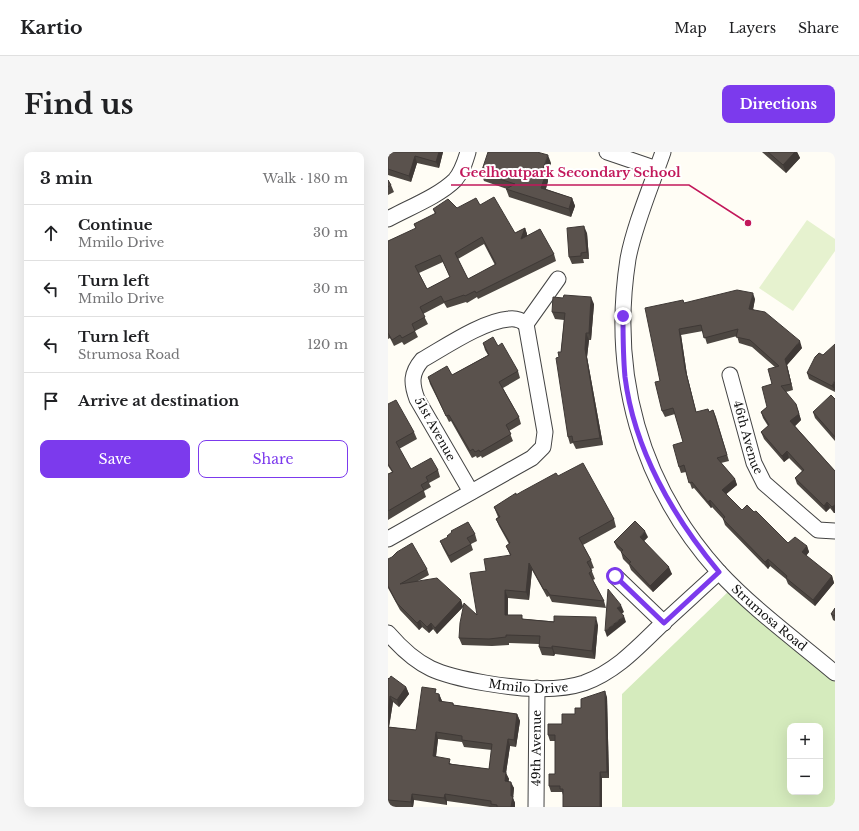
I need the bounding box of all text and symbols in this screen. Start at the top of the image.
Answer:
text: Kartio [20,16,83,39]
text: Map [674,19,707,37]
text: Layers [729,19,776,37]
text: Share [798,19,839,37]
button: Directions [722,85,835,123]
text: Find us [24,87,134,122]
callout: Geelhoutpark Secondary School [451,160,689,185]
text: Geelhoutpark Secondary School [459,164,681,181]
text: 3 min [40,168,93,189]
text: Walk · 180 m [263,170,348,187]
text: Continue [78,215,153,234]
icon: ahead [40,222,62,244]
text: 30 m [313,224,348,241]
text: Mmilo Drive [78,234,164,251]
text: Turn left [78,271,149,290]
icon: left [40,278,62,300]
text: 30 m [313,280,348,297]
text: Mmilo Drive [78,290,164,307]
route end [614,307,632,325]
text: Turn left [78,327,149,346]
icon: left [40,334,62,356]
text: 120 m [307,336,348,353]
text: Strumosa Road [78,346,180,363]
icon: arrive [40,390,62,412]
text: Arrive at destination [78,391,239,410]
street label: 51st Avenue [412,394,459,463]
street label: 46th Avenue [730,399,767,477]
button: Save [40,440,190,478]
button: Share [198,440,348,478]
route start [606,567,624,585]
street label: Strumosa Road [729,581,810,654]
street label: Mmilo Drive [488,676,569,696]
street label: 49th Avenue [528,710,544,786]
map controls [787,723,823,795]
button: + [787,723,823,759]
button: − [787,759,823,795]

